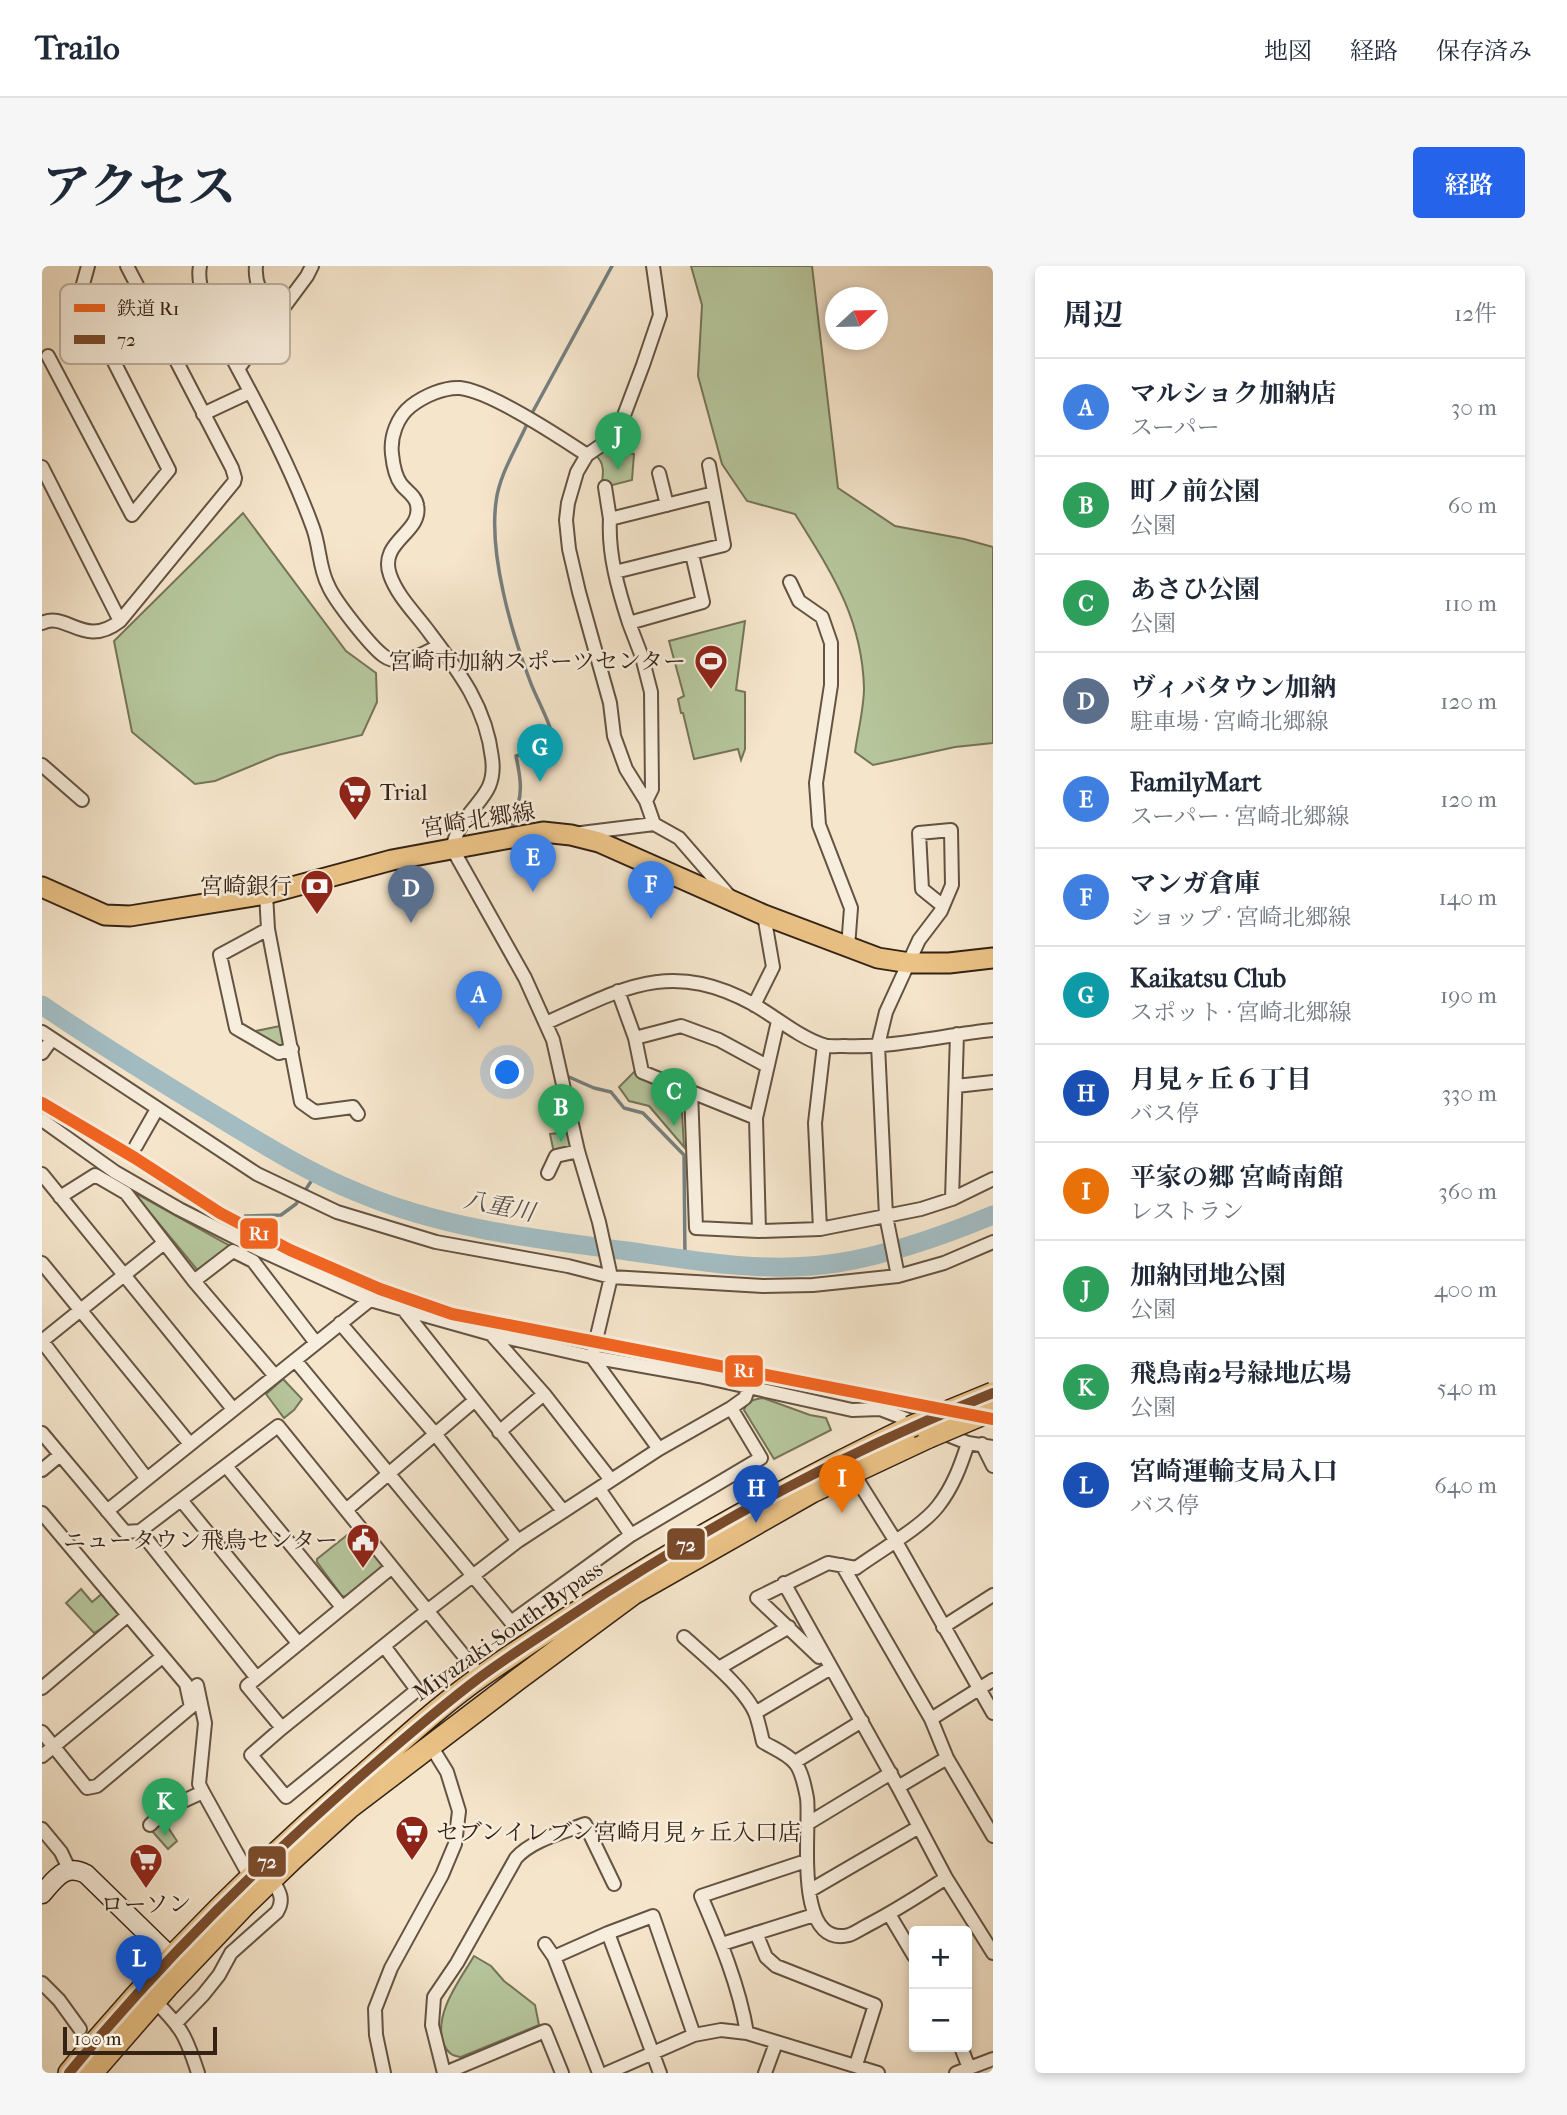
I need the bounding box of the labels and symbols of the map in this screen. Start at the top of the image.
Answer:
legend [60,284,290,364]
north arrow [825,287,888,350]
text: 鉄道 R1 [117,298,180,320]
text: 72 [117,329,136,351]
pin: J [595,412,641,470]
sports icon: 宮崎市加納スポーツセンター [692,642,730,691]
place label: 宮崎市加納スポーツセンター [389,648,686,675]
pin: G [517,724,563,782]
supermarket icon: Trial [336,773,374,822]
place label: Trial [380,779,428,806]
street label: 宮崎北郷線 [419,798,537,842]
pin: E [510,834,556,892]
pin: F [628,861,674,919]
pin: D [388,865,434,923]
bank icon: 宮崎銀行 [298,867,336,916]
place label: 宮崎銀行 [200,873,292,900]
pin: A [456,971,502,1029]
your location [490,1055,524,1089]
pin: C [651,1068,697,1126]
pin: B [538,1084,584,1142]
water label: 八重川 [461,1185,540,1227]
line badge: R1 [239,1217,279,1250]
text: R1 [249,1223,269,1245]
line badge: R1 [724,1354,764,1388]
text: R1 [734,1360,754,1382]
pin: I [819,1455,865,1513]
pin: H [733,1465,779,1523]
public building icon: ニュータウン飛鳥センター [344,1521,382,1570]
place label: ニュータウン飛鳥センター [63,1527,338,1554]
line badge: 72 [666,1527,706,1561]
text: 72 [676,1534,696,1556]
street label: Miyazaki-South Bypass [408,1555,608,1707]
pin: K [142,1778,188,1836]
supermarket icon: セブンイレブン宮崎月見ヶ丘入口店 [393,1813,431,1862]
place label: セブンイレブン宮崎月見ヶ丘入口店 [436,1819,801,1846]
supermarket icon: ローソン [127,1841,165,1890]
line badge: 72 [247,1845,287,1878]
text: 72 [257,1851,277,1873]
place label: ローソン [100,1891,192,1918]
pin: L [116,1935,162,1993]
scale bar [63,2024,217,2056]

